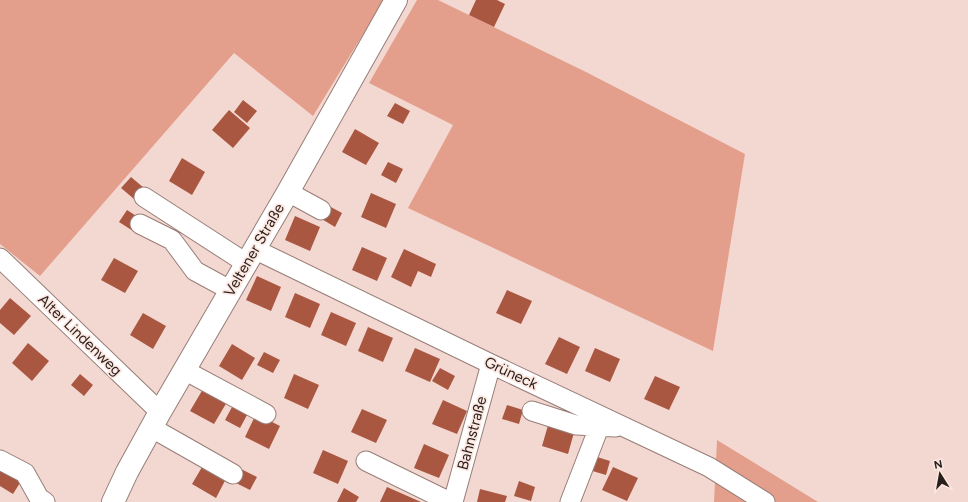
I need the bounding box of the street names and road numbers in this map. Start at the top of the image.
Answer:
street label: Veltener Straße [220,200,288,300]
street label: Alter Lindenweg [34,290,126,380]
street label: Grüneck [481,353,541,393]
street label: Bahnstraße [454,394,490,472]

